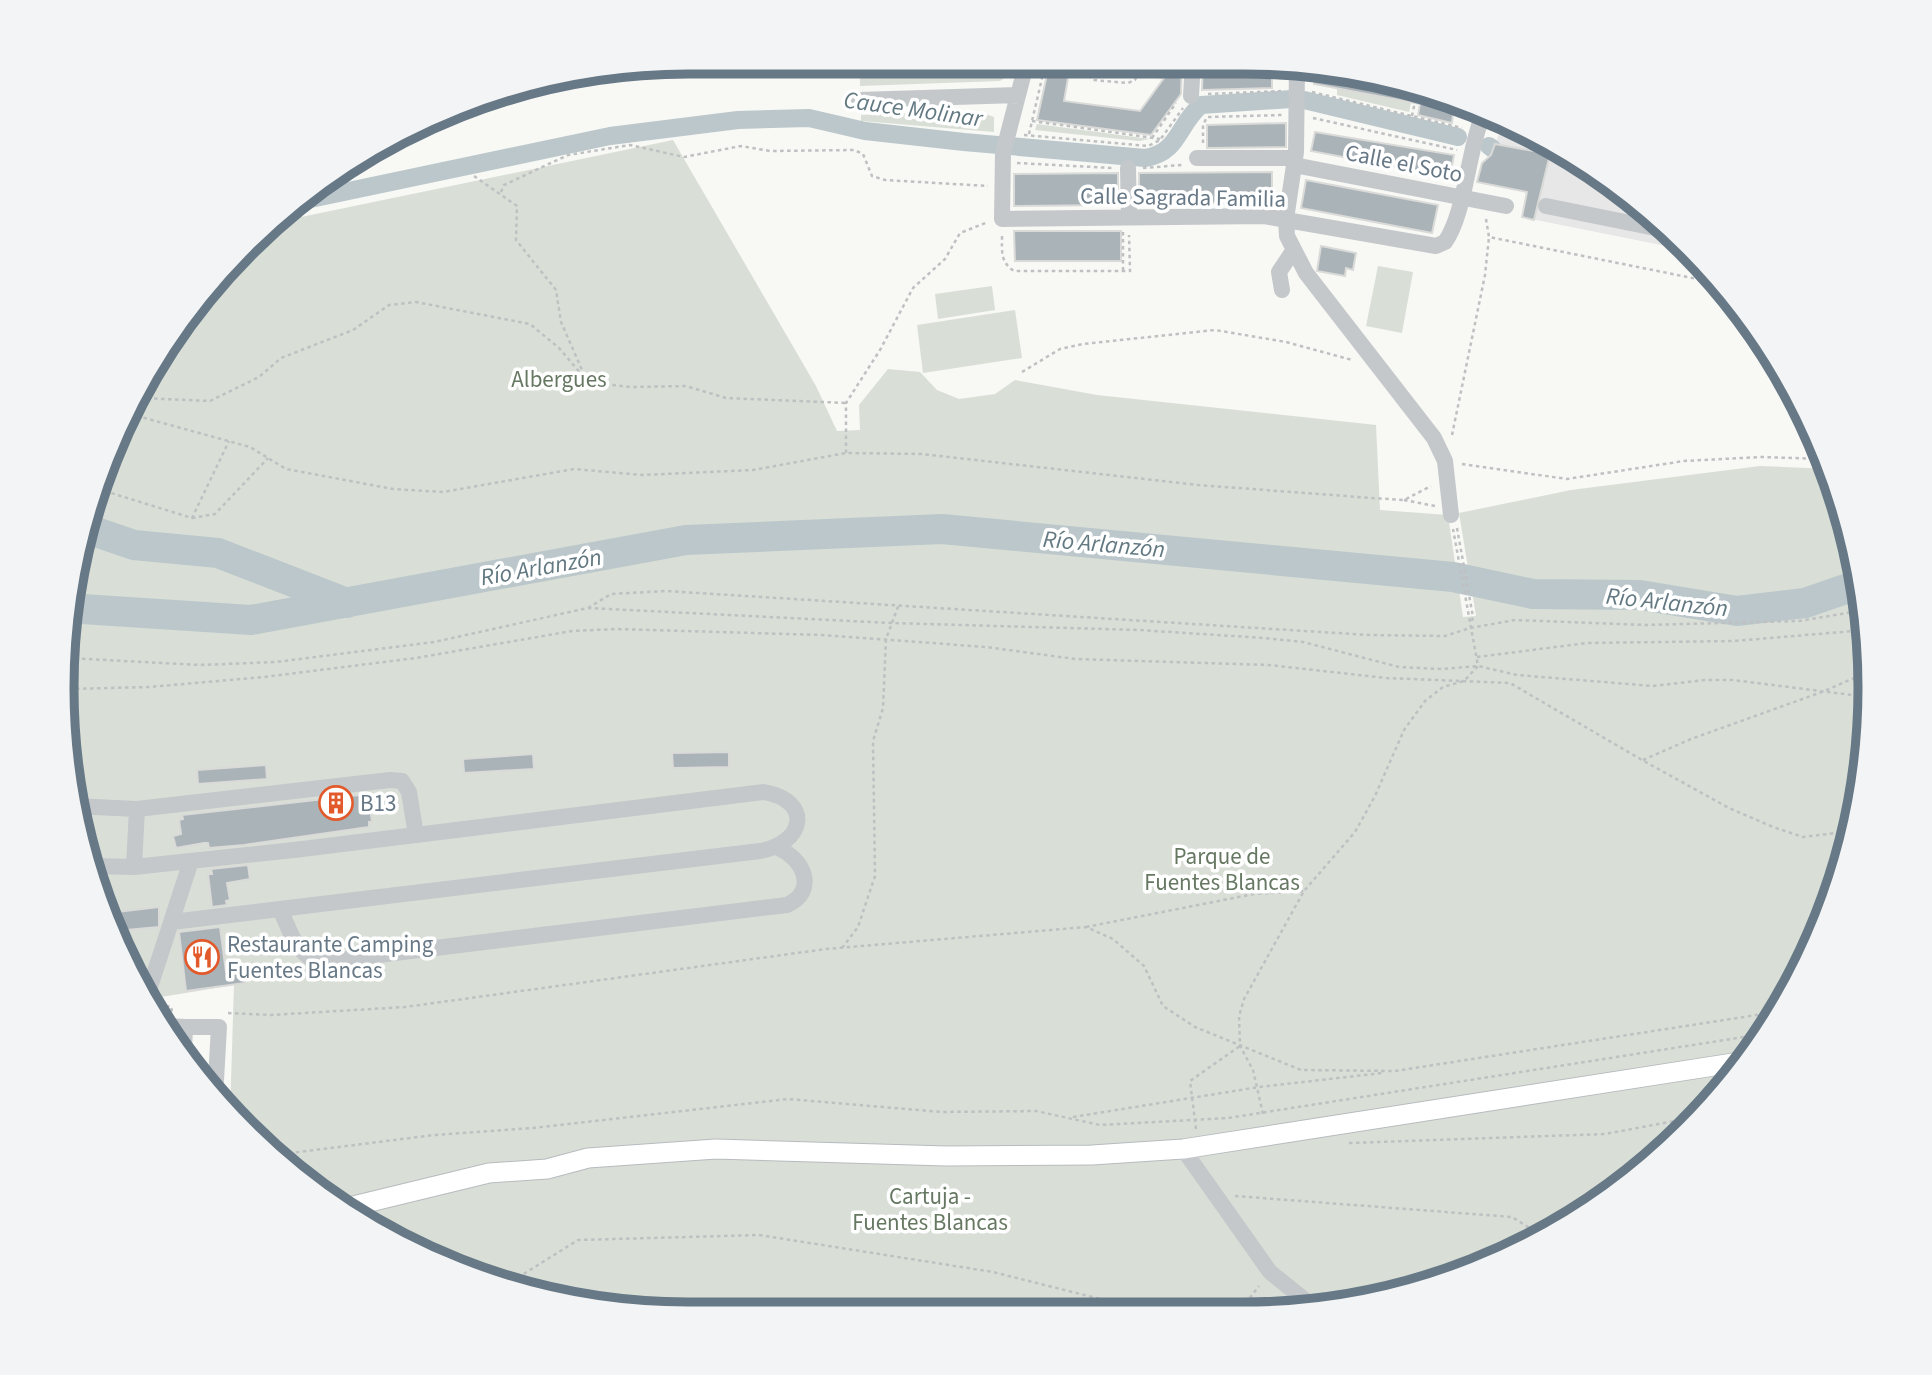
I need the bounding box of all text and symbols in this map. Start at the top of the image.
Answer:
water label: Cauce Molinar [841,82,986,137]
street label: Calle el Soto [1343,136,1465,191]
street label: Calle Sagrada Familia [1080,179,1286,216]
park label: Albergues [511,363,607,396]
water label: Río Arlanzón [1041,522,1167,567]
water label: Río Arlanzón [478,540,604,595]
water label: Río Arlanzón [1604,579,1730,626]
building icon: B13 [317,784,355,822]
place label: B13 [360,787,396,820]
park label: Parque de Fuentes Blancas [1144,840,1300,899]
place label: Restaurante Camping Fuentes Blancas [227,928,434,987]
restaurant icon: Restaurante Camping Fuentes Blancas [183,938,221,976]
park label: Cartuja - Fuentes Blancas [852,1180,1008,1239]

